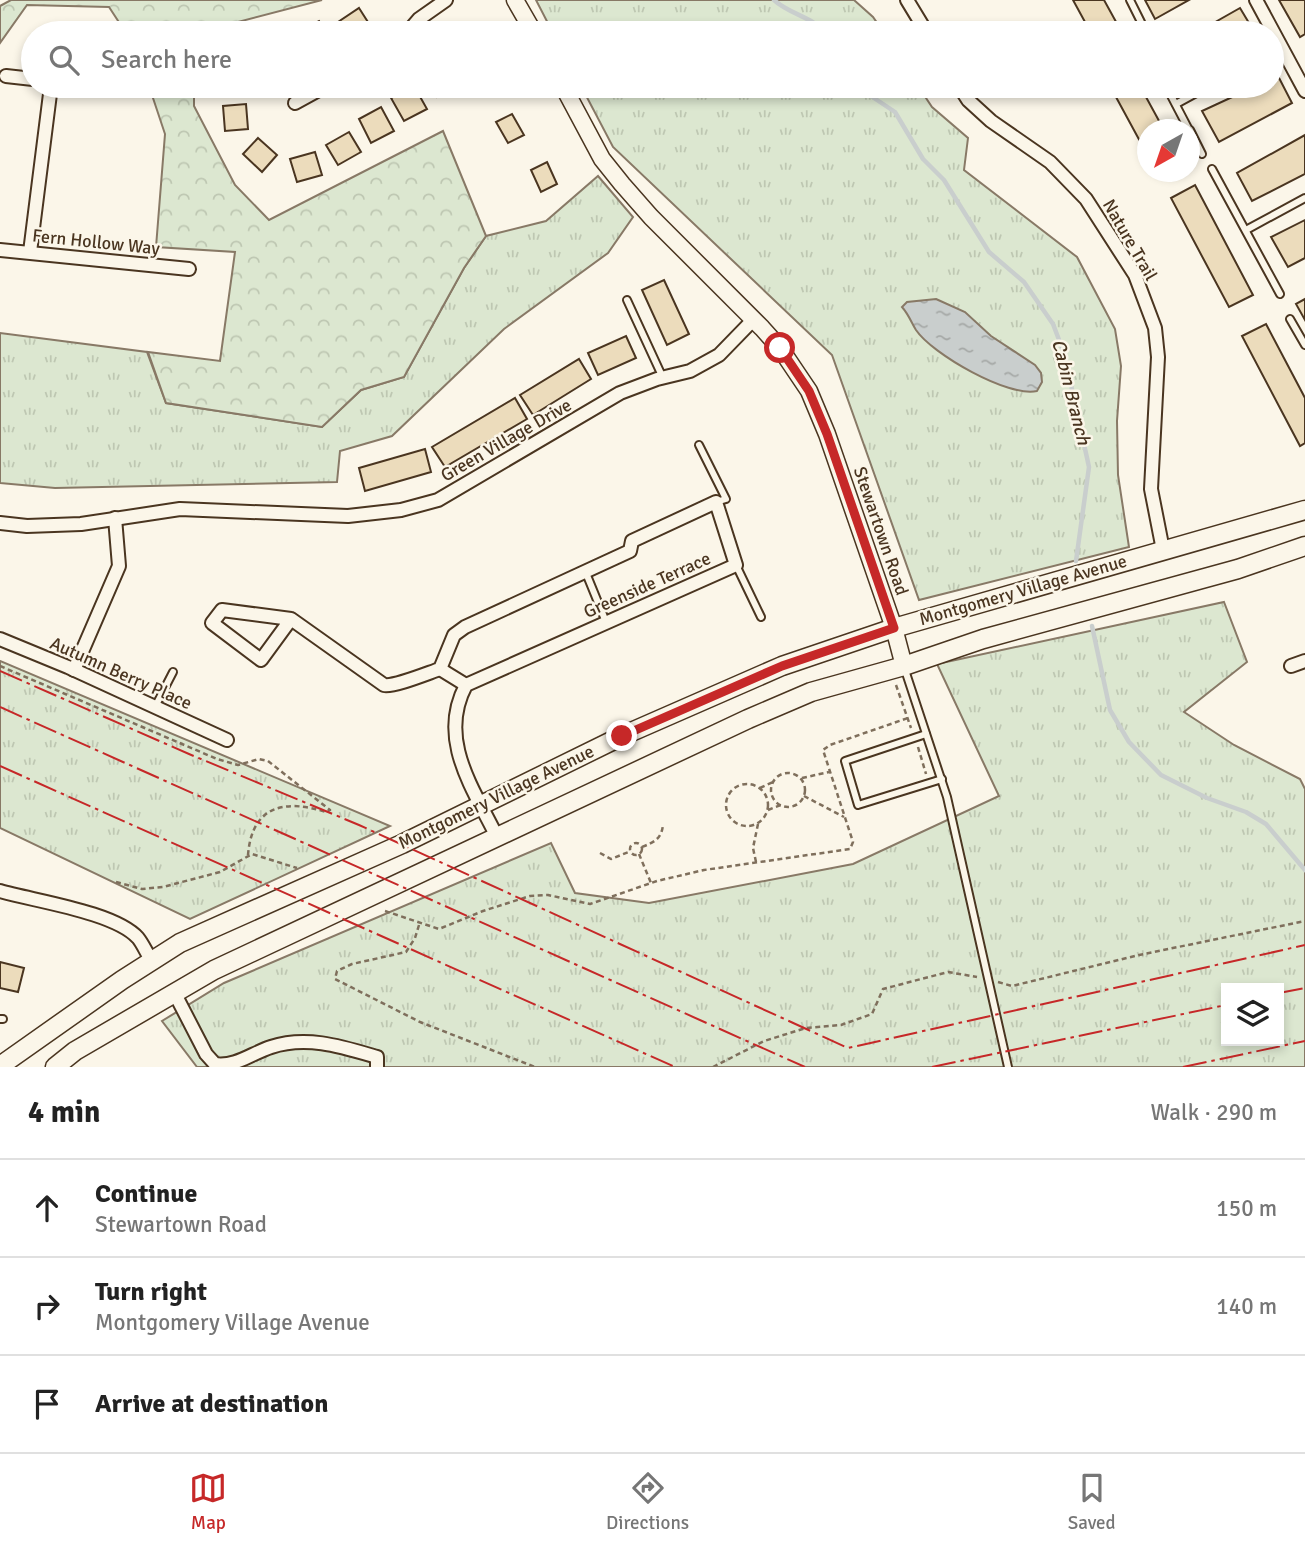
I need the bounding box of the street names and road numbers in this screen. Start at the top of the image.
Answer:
street label: Nature Trail [1098,195,1162,285]
street label: Fern Hollow Way [31,224,161,260]
street label: Green Village Drive [437,394,575,486]
street label: Stewartown Road [849,464,913,598]
street label: Greenside Terrace [580,547,714,623]
street label: Montgomery Village Avenue [917,550,1129,630]
street label: Autumn Berry Place [47,632,195,714]
street label: Montgomery Village Avenue [395,740,597,854]

